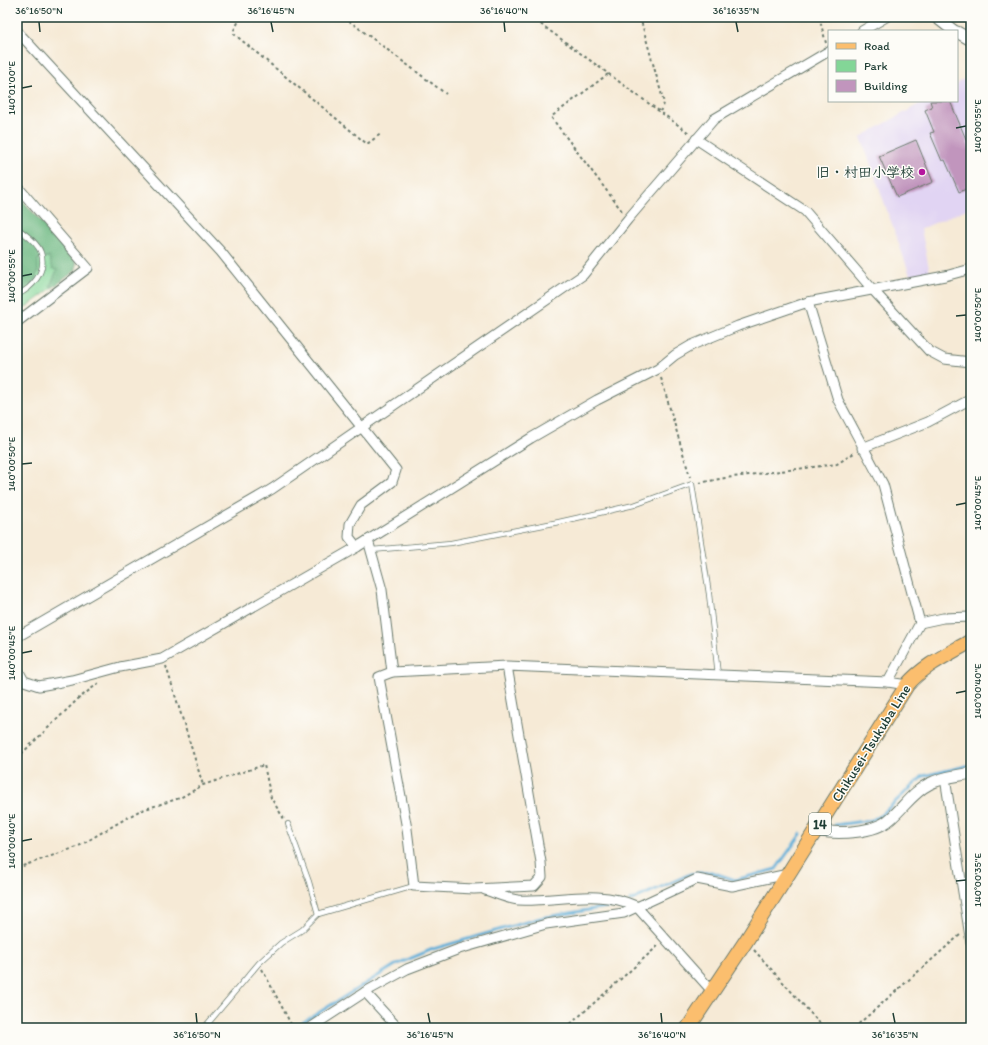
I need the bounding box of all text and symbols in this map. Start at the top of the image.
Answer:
text: 36°16'50"N [15,4,63,17]
text: 36°16'45"N [247,4,295,17]
text: 36°16'40"N [480,4,528,17]
text: 36°16'35"N [713,4,760,17]
legend [828,30,958,102]
text: Road [864,39,890,53]
text: Park [864,59,888,73]
text: 140°01'00"E [5,61,18,115]
text: Building [864,79,908,93]
text: 140°00'55"E [971,99,984,153]
place label: 旧・村田小学校 [816,164,914,181]
marker: 旧・村田小学校 [917,167,927,177]
text: 140°00'55"E [5,249,18,303]
text: 140°00'50"E [971,287,984,342]
text: 140°00'50"E [5,436,18,491]
text: 140°00'45"E [971,475,984,530]
text: 140°00'45"E [5,625,18,680]
text: 140°00'40"E [971,663,984,719]
street label: Chikusei-Tsukuba Line [828,681,915,805]
text: 140°00'40"E [5,813,18,869]
road number: 14 [809,813,831,835]
text: 140°00'35"E [971,853,984,907]
text: 36°16'50"N [173,1028,221,1041]
text: 36°16'45"N [406,1028,454,1041]
text: 36°16'40"N [638,1028,686,1041]
text: 36°16'35"N [872,1028,919,1041]

